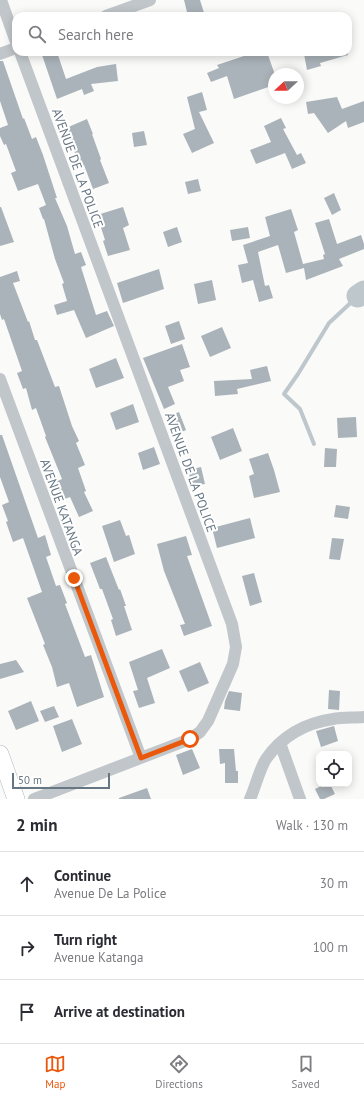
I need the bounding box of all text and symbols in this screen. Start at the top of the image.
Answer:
search box [12,12,352,56]
icon: search [26,23,48,45]
text: Search here [58,25,134,44]
north arrow [268,68,304,104]
street label: AVENUE DE LA POLICE [48,106,107,230]
street label: AVENUE DE LA POLICE [161,410,220,534]
street label: AVENUE KATANGA [36,457,87,558]
route end [65,569,83,587]
route start [181,730,199,748]
map controls [316,751,352,787]
button: locate [316,751,352,787]
scale bar [12,771,110,790]
text: 50 m [18,773,42,787]
text: 2 min [16,814,57,836]
text: Walk · 130 m [276,817,348,834]
text: Continue [54,866,111,885]
icon: ahead [16,873,38,895]
text: 30 m [320,875,348,892]
text: Avenue De La Police [54,885,166,902]
text: Turn right [54,930,117,949]
icon: right [16,937,38,959]
text: 100 m [313,939,348,956]
text: Avenue Katanga [54,949,143,966]
icon: arrive [16,1001,38,1023]
text: Arrive at destination [54,1002,185,1021]
tab: Map [44,1053,66,1091]
tab: Directions [155,1053,203,1091]
tab: Saved [292,1053,320,1091]

